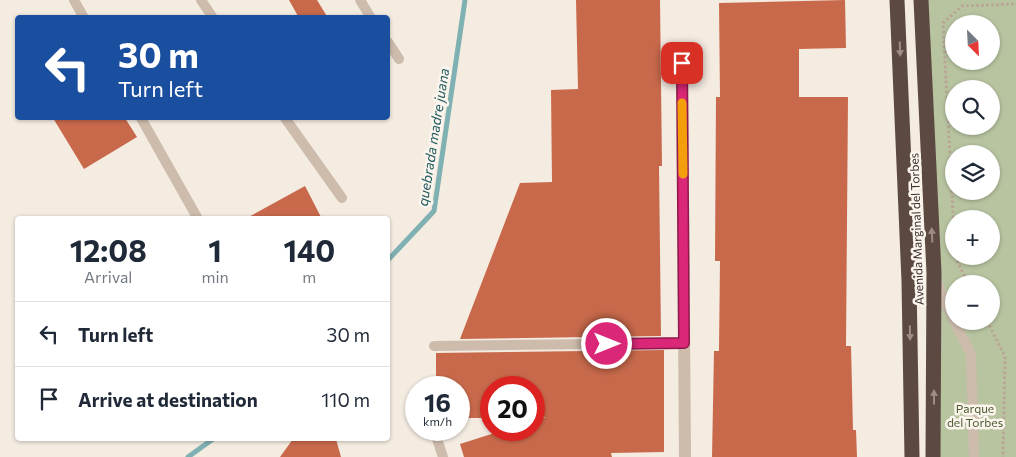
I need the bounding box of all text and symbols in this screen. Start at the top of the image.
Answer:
north arrow [945,15,1000,70]
map controls [945,15,1000,330]
text: 30 m [118,32,199,75]
icon: left [35,35,100,100]
one-way arrow [896,41,904,57]
pin [661,42,703,84]
icon: arrive [668,49,696,77]
water label: quebrada madre juana [414,67,452,207]
text: Turn left [118,75,203,102]
button: search [945,80,1000,135]
button: layers [945,145,1000,200]
street label: Avenida Marginal del Torbes [906,153,926,305]
button: + [945,210,1000,265]
one-way arrow [928,226,936,242]
text: 12:08 [70,231,147,268]
text: 1 [208,231,222,268]
text: 140 [283,231,335,268]
text: Arrival [84,267,132,286]
text: min [201,267,229,286]
text: m [302,267,316,286]
button: − [945,275,1000,330]
position arrow [580,317,632,369]
icon: left [35,320,63,348]
text: Turn left [78,323,153,346]
text: 30 m [327,323,370,346]
one-way arrow [906,326,914,342]
speed limit sign: 20 [480,376,545,441]
icon: arrive [35,385,63,413]
text: 16 [424,387,451,417]
text: Arrive at destination [78,388,258,411]
text: 110 m [321,388,370,411]
one-way arrow [930,389,938,405]
park label: Parque del Torbes [947,401,1003,429]
text: km/h [423,414,452,428]

